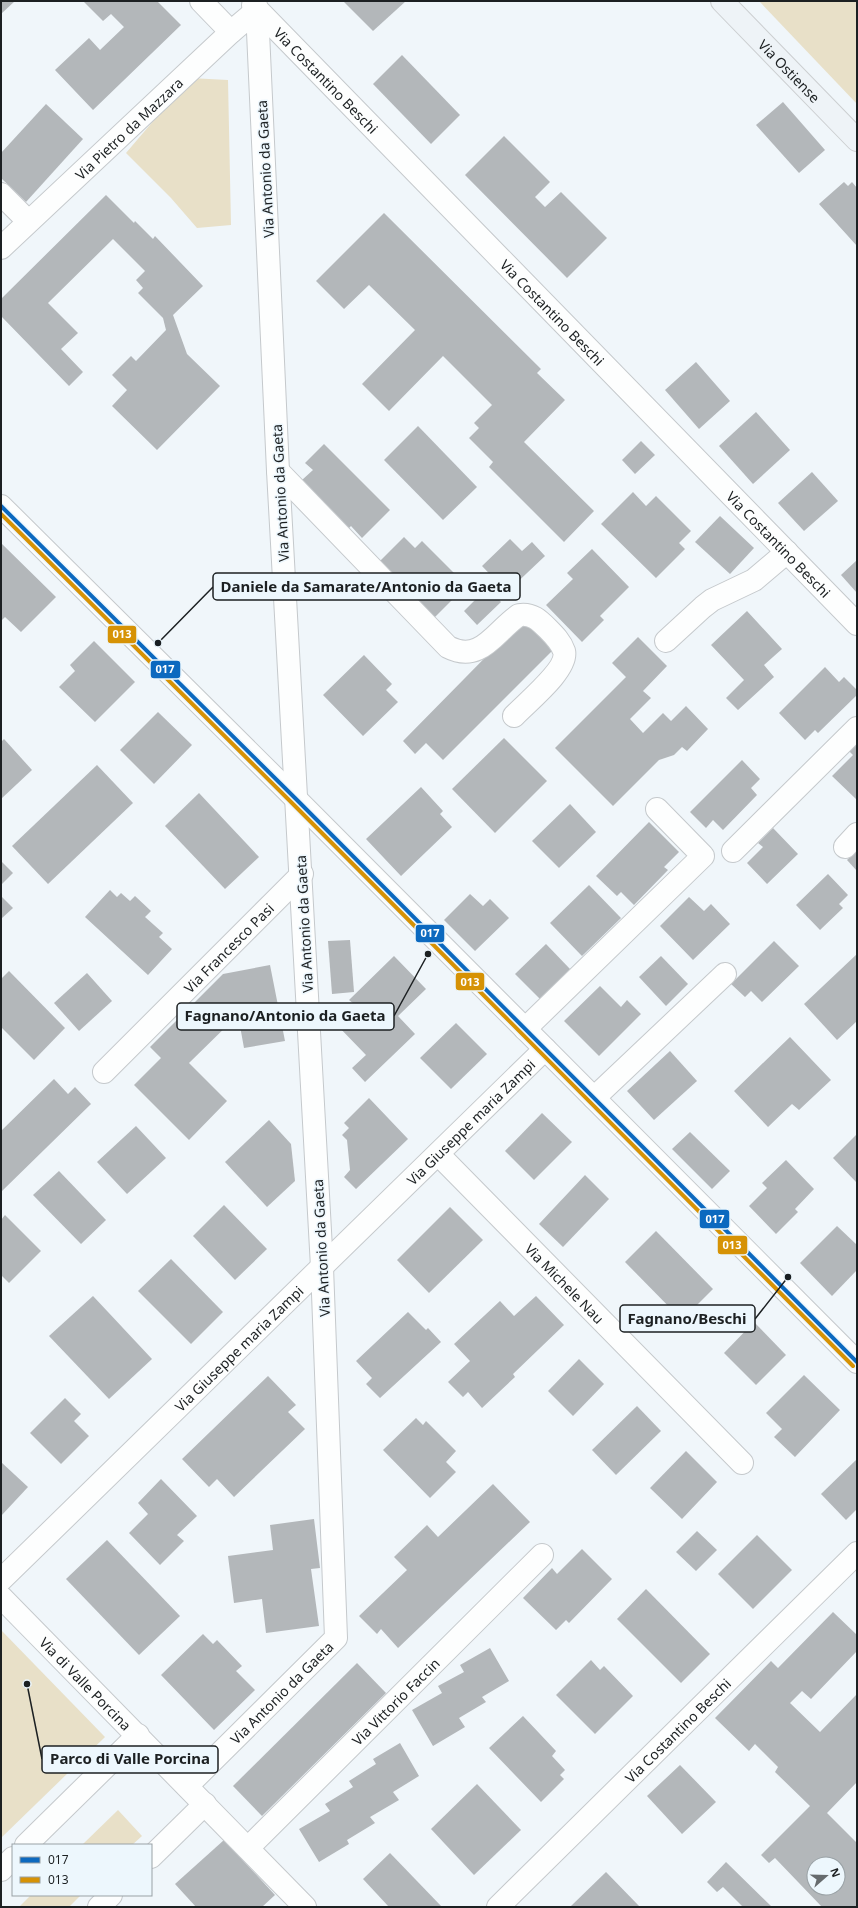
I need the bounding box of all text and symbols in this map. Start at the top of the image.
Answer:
street label: Via Costantino Beschi [270,23,383,137]
street label: Via Ostiense [755,35,825,106]
street label: Via Pietro da Mazzara [71,73,187,184]
street label: Via Antonio da Gaeta [252,100,278,238]
street label: Via Costantino Beschi [496,255,609,369]
street label: Via Antonio da Gaeta [267,424,293,562]
street label: Via Costantino Beschi [723,487,835,601]
callout: Daniele da Samarate/Antonio da Gaeta [213,573,520,600]
text: Daniele da Samarate/Antonio da Gaeta [221,576,511,596]
line badge: 013 [107,625,137,644]
text: 013 [113,626,131,641]
line badge: 017 [150,660,181,679]
text: 017 [156,661,174,676]
street label: Via Antonio da Gaeta [291,855,317,993]
street label: Via Francesco Pasi [179,898,278,997]
line badge: 017 [415,924,445,943]
text: 017 [421,925,439,940]
line badge: 013 [455,972,485,991]
text: 013 [461,974,479,989]
callout: Fagnano/Antonio da Gaeta [177,1003,394,1030]
text: Fagnano/Antonio da Gaeta [185,1005,385,1025]
street label: Via Giuseppe maria Zampi [402,1055,539,1189]
street label: Via Antonio da Gaeta [308,1179,334,1317]
line badge: 017 [699,1209,730,1229]
text: 017 [706,1211,724,1226]
line badge: 013 [717,1235,748,1255]
text: 013 [723,1237,741,1252]
street label: Via Michele Nau [521,1239,609,1327]
street label: Via Giuseppe maria Zampi [170,1281,307,1415]
callout: Fagnano/Beschi [620,1305,755,1332]
text: Fagnano/Beschi [627,1308,747,1328]
street label: Via di Valle Porcina [36,1633,136,1734]
street label: Via Antonio da Gaeta [226,1637,337,1748]
street label: Via Vittorio Faccin [347,1653,443,1749]
street label: Via Costantino Beschi [620,1674,734,1786]
callout: Parco di Valle Porcina [42,1746,218,1773]
text: Parco di Valle Porcina [50,1748,210,1768]
legend [12,1844,152,1896]
text: 017 [48,1851,69,1868]
north arrow [806,1856,846,1896]
text: N [827,1866,844,1879]
text: 013 [48,1871,69,1888]

